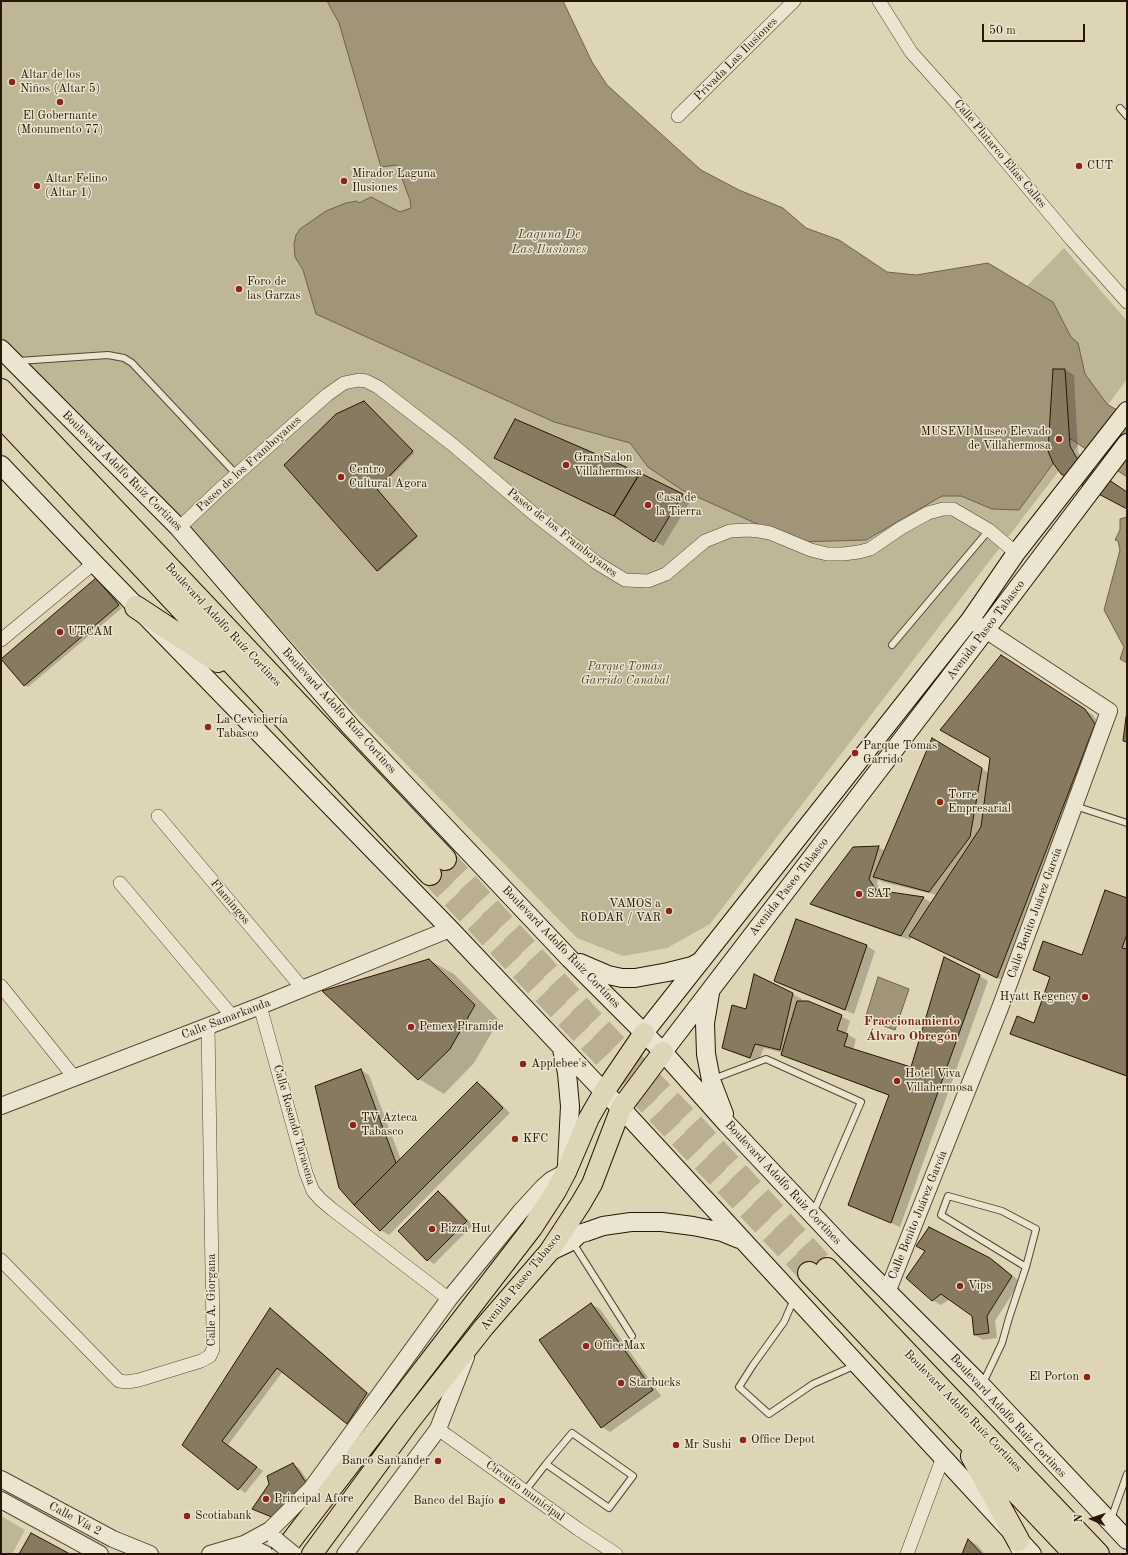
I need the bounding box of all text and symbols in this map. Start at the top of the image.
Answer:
street label: Privada Las Ilusiones [691,14,781,104]
scale bar [984,16,1087,42]
text: 50 m [989,25,1016,37]
place label: Altar de los Niños (Altar 5) [20,68,100,96]
marker: Altar de los Niños (Altar 5) [7,77,17,87]
marker: El Gobernante (Monumento 77) [55,97,65,107]
street label: Calle Plutarco Elías Calles [950,97,1050,211]
place label: El Gobernante (Monumento 77) [17,109,103,137]
place label: CUT [1087,159,1113,173]
marker: CUT [1074,161,1084,171]
place label: Mirador Laguna Ilusiones [352,167,436,195]
place label: Altar Felino (Altar 1) [45,172,107,200]
marker: Mirador Laguna Ilusiones [339,176,349,186]
marker: Altar Felino (Altar 1) [32,181,42,191]
water label: Laguna De Las Ilusiones [511,227,587,258]
place label: Foro de las Garzas [247,275,301,303]
marker: Foro de las Garzas [234,284,244,294]
street label: Boulevard Adolfo Ruiz Cortines [59,408,185,534]
street label: Paseo de los Framboyanes [194,413,304,515]
place label: MUSEVI Museo Elevado de Villahermosa [921,425,1051,453]
marker: MUSEVI Museo Elevado de Villahermosa [1054,434,1064,444]
place label: Gran Salon Villahermosa [574,451,642,479]
marker: Gran Salon Villahermosa [561,460,571,470]
place label: Centro Cultural Agora [349,463,427,491]
marker: Centro Cultural Agora [336,472,346,482]
street label: Paseo de los Framboyanes [504,485,620,581]
place label: Casa de la Tierra [656,491,702,519]
marker: Casa de la Tierra [643,500,653,510]
street label: Boulevard Adolfo Ruíz Cortines [162,560,284,690]
street label: Avenida Paseo Tabasco [944,577,1028,683]
place label: UTCAM [68,625,113,639]
marker: UTCAM [55,627,65,637]
street label: Boulevard Adolfo Ruiz Cortines [279,645,399,777]
park label: Parque Tomás Garrido Canabal [581,660,669,688]
place label: La Cevichería Tabasco [216,713,288,741]
marker: La Cevichería Tabasco [203,722,213,732]
place label: Parque Tomas Garrido [863,739,937,767]
marker: Parque Tomas Garrido [850,748,860,758]
place label: Torre Empresarial [948,788,1011,816]
marker: Torre Empresarial [935,797,945,807]
street label: Avenida Paseo Tabasco [746,835,832,939]
street label: Calle Benito Juárez García [1005,846,1065,980]
street label: Flamingos [207,877,253,927]
street label: Boulevard Adolfo Ruiz Cortines [499,883,623,1011]
place label: SAT [867,887,891,901]
marker: SAT [854,889,864,899]
place label: VAMOS a RODAR / VAR [580,897,661,925]
marker: VAMOS a RODAR / VAR [664,906,674,916]
place label: Hyatt Regency [1000,990,1077,1004]
marker: Hyatt Regency [1080,992,1090,1002]
street label: Calle Samarkanda [180,995,272,1043]
district label: Fraccionamiento Álvaro Obregón [864,1014,960,1045]
place label: Pemex Piramide [419,1020,504,1034]
marker: Pemex Piramide [406,1022,416,1032]
place label: Applebee's [531,1057,587,1071]
marker: Applebee's [518,1059,528,1069]
street label: Calle Rosendo Taracena [270,1063,318,1187]
place label: Hotel Viva Villahermosa [905,1067,973,1095]
marker: Hotel Viva Villahermosa [892,1076,902,1086]
place label: TV Azteca Tabasco [361,1111,418,1139]
street label: Boulevard Adolfo Ruiz Cortines [722,1118,844,1248]
marker: TV Azteca Tabasco [348,1120,358,1130]
place label: KFC [523,1132,548,1146]
marker: KFC [510,1134,520,1144]
street label: Calle Benito Juárez García [885,1148,951,1282]
place label: Pizza Hut [440,1222,491,1236]
marker: Pizza Hut [427,1224,437,1234]
street label: Avenida Paseo Tabasco [477,1230,565,1334]
street label: Calle A. Giorgana [205,1254,219,1346]
place label: Vips [968,1279,991,1293]
marker: Vips [955,1281,965,1291]
place label: OfficeMax [594,1339,646,1353]
marker: OfficeMax [581,1341,591,1351]
street label: Boulevard Adolfo Ruíz Cortines [901,1347,1025,1475]
street label: Boulevard Adolfo Ruiz Cortines [947,1351,1069,1481]
place label: El Porton [1029,1370,1079,1384]
marker: El Porton [1082,1372,1092,1382]
place label: Starbucks [629,1376,681,1390]
marker: Starbucks [616,1378,626,1388]
place label: Office Depot [751,1433,815,1447]
marker: Office Depot [738,1435,748,1445]
place label: Mr Sushi [684,1438,731,1452]
marker: Mr Sushi [671,1440,681,1450]
place label: Banco Santander [342,1454,430,1468]
marker: Banco Santander [433,1456,443,1466]
street label: Circuíto municipal [483,1458,567,1524]
place label: Principal Afore [274,1492,354,1506]
marker: Principal Afore [261,1494,271,1504]
place label: Banco del Bajío [413,1494,494,1508]
marker: Banco del Bajío [497,1496,507,1506]
street label: Calle Vía 2 [46,1499,104,1539]
north arrow [1072,1499,1112,1539]
place label: Scotiabank [195,1509,252,1523]
marker: Scotiabank [182,1511,192,1521]
text: N [1074,1514,1085,1523]

